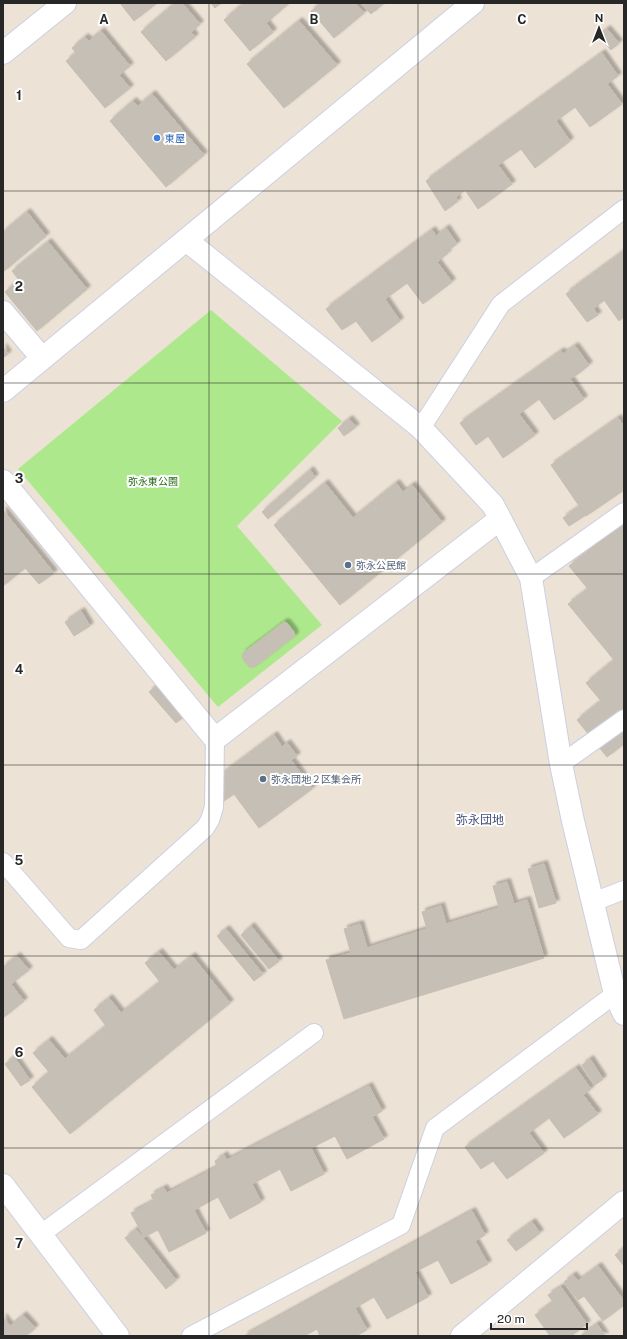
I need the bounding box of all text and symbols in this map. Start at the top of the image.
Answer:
north arrow [579,8,619,48]
text: A [99,12,109,27]
text: B [310,12,319,27]
text: C [517,12,527,27]
text: N [595,12,603,24]
text: 1 [16,88,22,103]
place label: 東屋 [165,132,185,144]
marker: 東屋 [152,133,162,143]
text: 2 [15,279,23,294]
text: 3 [15,471,24,486]
park label: 弥永東公園 [128,475,178,487]
place label: 弥永公民館 [356,559,406,571]
marker: 弥永公民館 [343,560,353,570]
text: 4 [15,662,24,677]
place label: 弥永団地２区集会所 [271,773,361,785]
marker: 弥永団地２区集会所 [258,774,268,784]
district label: 弥永団地 [456,813,504,827]
text: 5 [15,853,24,868]
text: 6 [15,1045,24,1060]
text: 7 [15,1236,23,1251]
scale bar [491,1305,587,1331]
text: 20 m [497,1312,525,1326]

